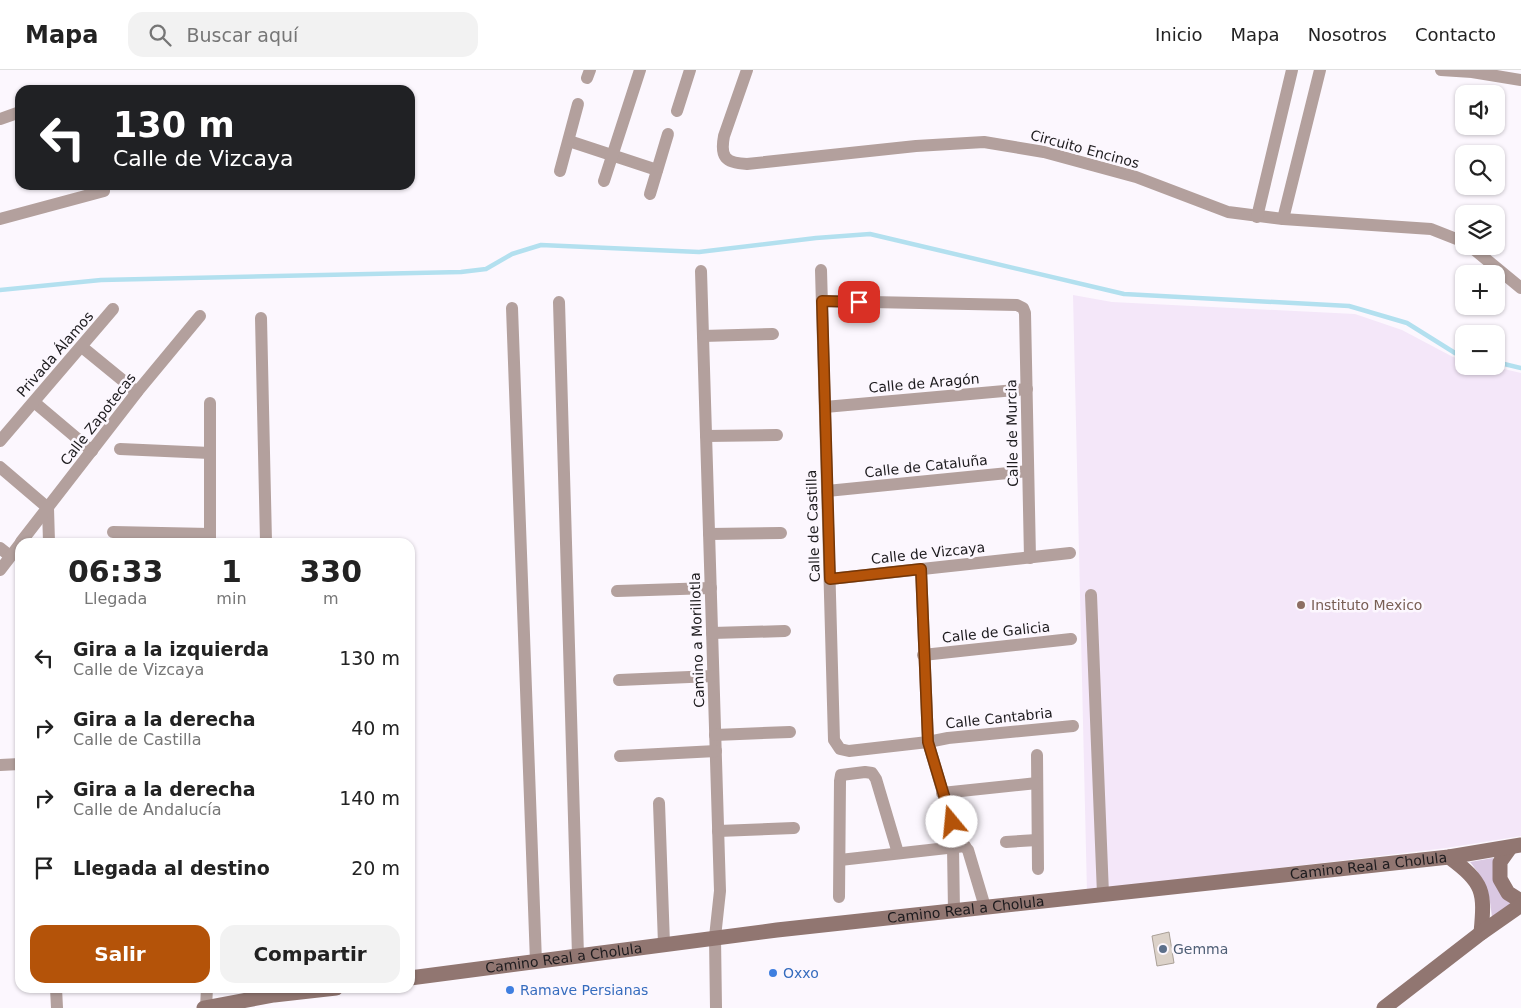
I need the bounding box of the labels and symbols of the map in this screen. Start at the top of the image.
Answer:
street label: Circuito Encinos [1029,127,1141,171]
pin [838,281,880,323]
street label: Privada Álamos [13,308,97,400]
street label: Calle Zapotecas [57,370,139,468]
street label: Calle de Aragón [868,370,980,396]
street label: Calle de Murcia [1003,379,1021,487]
street label: Calle de Cataluña [864,452,988,480]
street label: Calle de Castilla [803,469,823,583]
street label: Calle de Vizcaya [870,539,986,567]
street label: Camino a Morillotla [687,572,707,708]
place label: Instituto Mexico [1311,597,1422,613]
marker: Instituto Mexico [1295,599,1307,611]
street label: Calle de Galicia [941,618,1051,646]
street label: Calle Cantabria [945,704,1053,732]
position arrow [925,795,977,847]
street label: Camino Real a Cholula [1289,849,1448,882]
street label: Camino Real a Cholula [886,893,1045,926]
street label: Camino Real a Cholula [484,940,643,976]
place label: Gemma [1173,941,1228,957]
marker: Gemma [1157,943,1169,955]
place label: Oxxo [783,965,819,981]
marker: Oxxo [767,967,779,979]
place label: Ramave Persianas [520,982,648,998]
marker: Ramave Persianas [504,984,516,996]

